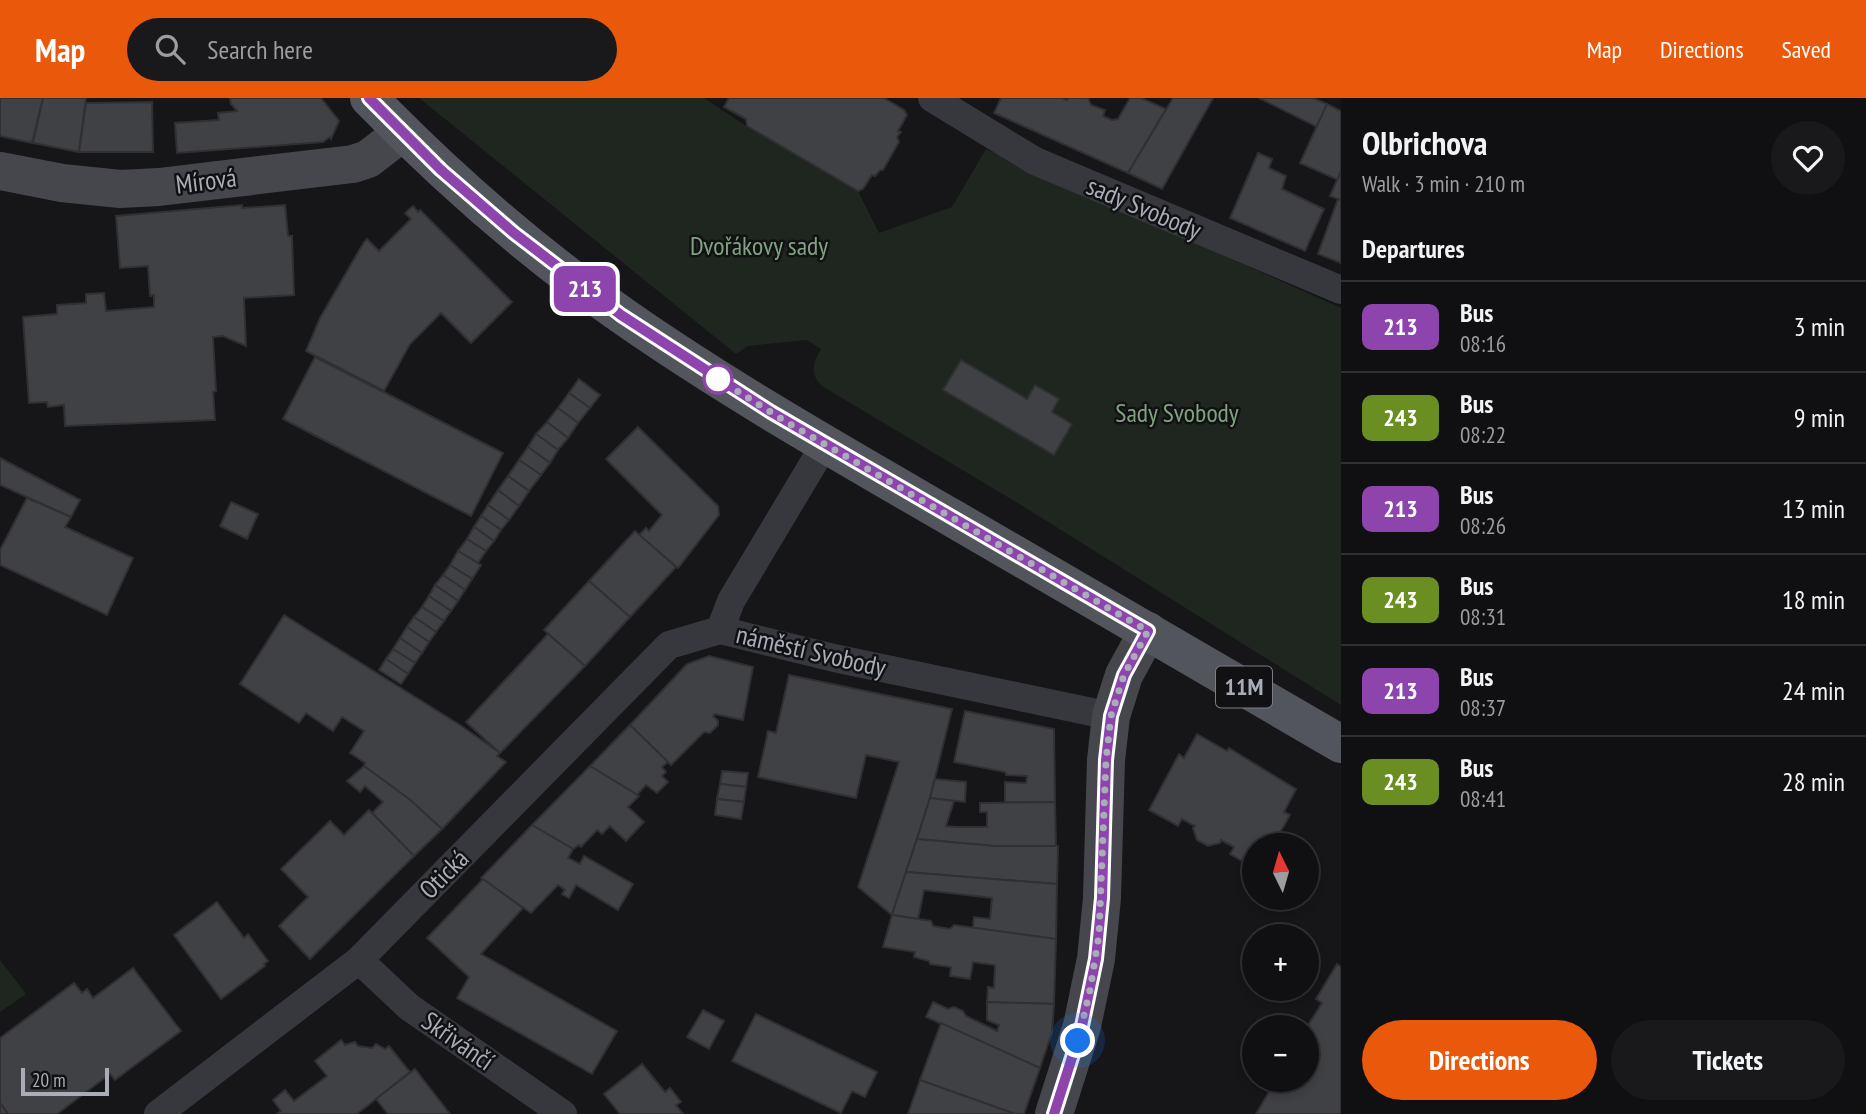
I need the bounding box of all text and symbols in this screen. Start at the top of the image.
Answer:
search box [127,18,617,81]
text: Map [35,28,85,71]
icon: search [151,30,189,68]
text: Search here [207,33,313,66]
text: Map [1587,34,1622,65]
text: Directions [1660,34,1744,65]
text: Saved [1782,34,1831,65]
text: Olbrichova [1362,121,1488,164]
button: heart [1771,121,1845,195]
street label: Mírová [174,160,238,201]
street label: sady Svobody [1082,169,1207,246]
text: Walk · 3 min · 210 m [1362,169,1525,198]
park label: Dvořákovy sady [690,229,828,262]
text: Departures [1362,232,1465,265]
line badge: 213 [545,266,625,312]
text: 213 [568,273,602,304]
text: Bus [1460,296,1493,329]
text: 3 min [1794,310,1845,343]
text: 213 [1383,311,1418,342]
text: 08:16 [1460,329,1506,358]
unlabelled marker [703,364,733,394]
text: Bus [1460,387,1493,420]
park label: Sady Svobody [1115,396,1239,429]
text: 9 min [1794,401,1845,434]
text: 243 [1383,402,1418,433]
text: 08:22 [1460,420,1506,449]
text: Bus [1460,478,1493,511]
text: 13 min [1782,492,1845,525]
text: 213 [1383,493,1418,524]
text: 08:26 [1460,511,1506,540]
text: Bus [1460,569,1493,602]
text: 18 min [1782,583,1845,616]
text: 243 [1383,584,1418,615]
text: 08:31 [1460,602,1506,631]
street label: náměstí Svobody [733,617,889,684]
text: Bus [1460,660,1493,693]
road number: 11M [1216,666,1272,708]
text: 24 min [1782,674,1845,707]
text: 213 [1383,675,1418,706]
text: 08:37 [1460,693,1506,722]
text: Bus [1460,751,1493,784]
text: 28 min [1782,765,1845,798]
text: 243 [1383,766,1418,797]
text: 08:41 [1460,784,1506,813]
north arrow [1242,833,1320,910]
map controls [1242,833,1319,1092]
street label: Otická [412,842,475,905]
button: + [1242,924,1319,1001]
street label: Skřivánčí [416,1004,501,1077]
button: − [1242,1015,1319,1092]
button: Directions [1362,1020,1597,1100]
button: Tickets [1611,1020,1845,1100]
your location [1060,1023,1095,1058]
scale bar [21,1065,108,1097]
text: 20 m [32,1068,66,1092]

